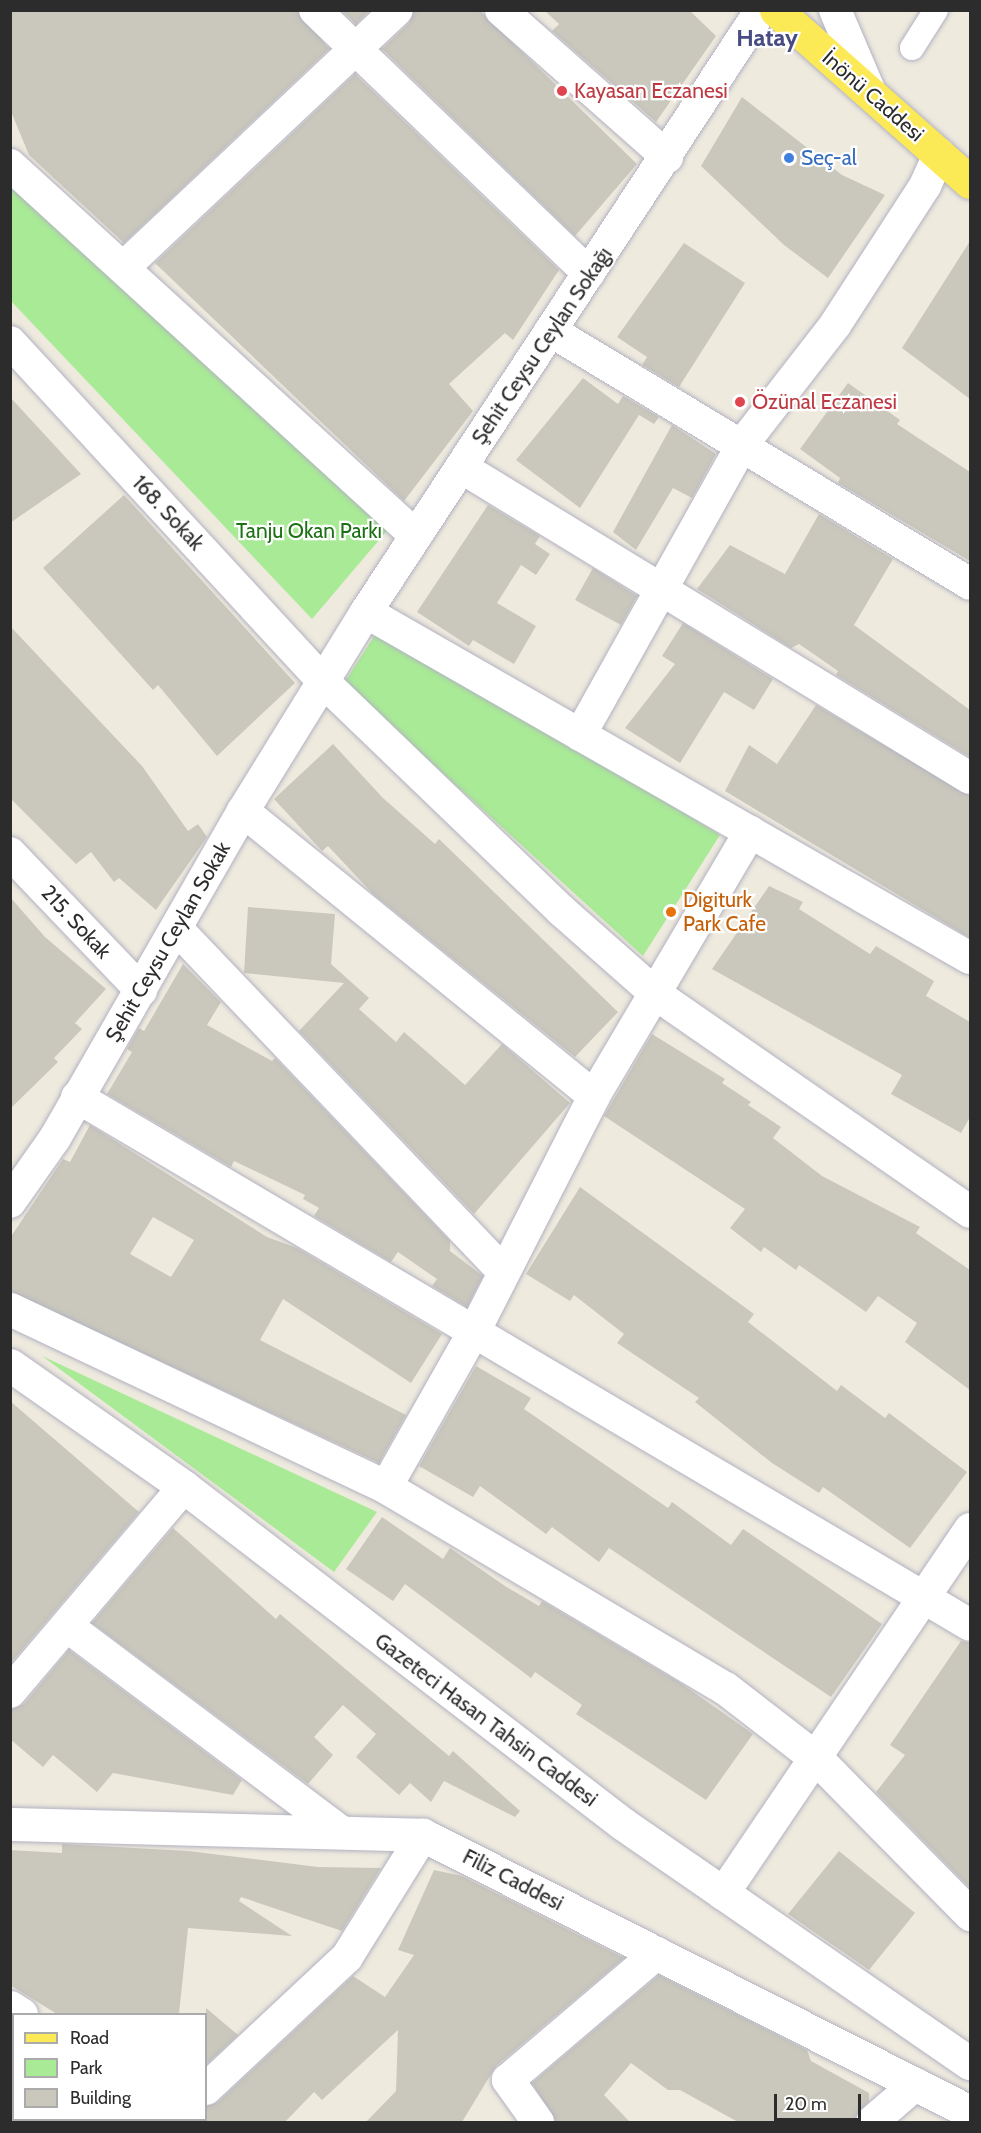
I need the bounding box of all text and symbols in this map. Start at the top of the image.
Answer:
district label: Hatay [736,24,798,52]
street label: İnönü Caddesi [817,45,929,147]
place label: Kayasan Eczanesi [574,78,728,104]
marker: Kayasan Eczanesi [555,84,569,98]
place label: Seç-al [801,145,857,171]
marker: Seç-al [782,151,796,165]
street label: Şehit Ceysu Ceylan Sokağı [467,243,617,449]
place label: Özünal Eczanesi [752,389,897,415]
marker: Özünal Eczanesi [733,395,747,409]
street label: 168. Sokak [127,470,209,556]
park label: Tanju Okan Parkı [236,518,382,544]
street label: Şehit Ceysu Ceylan Sokak [100,837,236,1047]
street label: 215. Sokak [36,880,116,964]
place label: Digiturk Park Cafe [683,887,766,937]
marker: Digiturk Park Cafe [664,905,678,919]
street label: Gazeteci Hasan Tahsin Caddesi [370,1628,602,1812]
street label: Filiz Caddesi [458,1844,568,1916]
legend [12,2013,207,2121]
text: Road [70,2027,109,2049]
text: Park [70,2057,102,2079]
scale bar [777,2082,864,2120]
text: Building [70,2087,131,2109]
text: 20 m [785,2093,827,2115]

